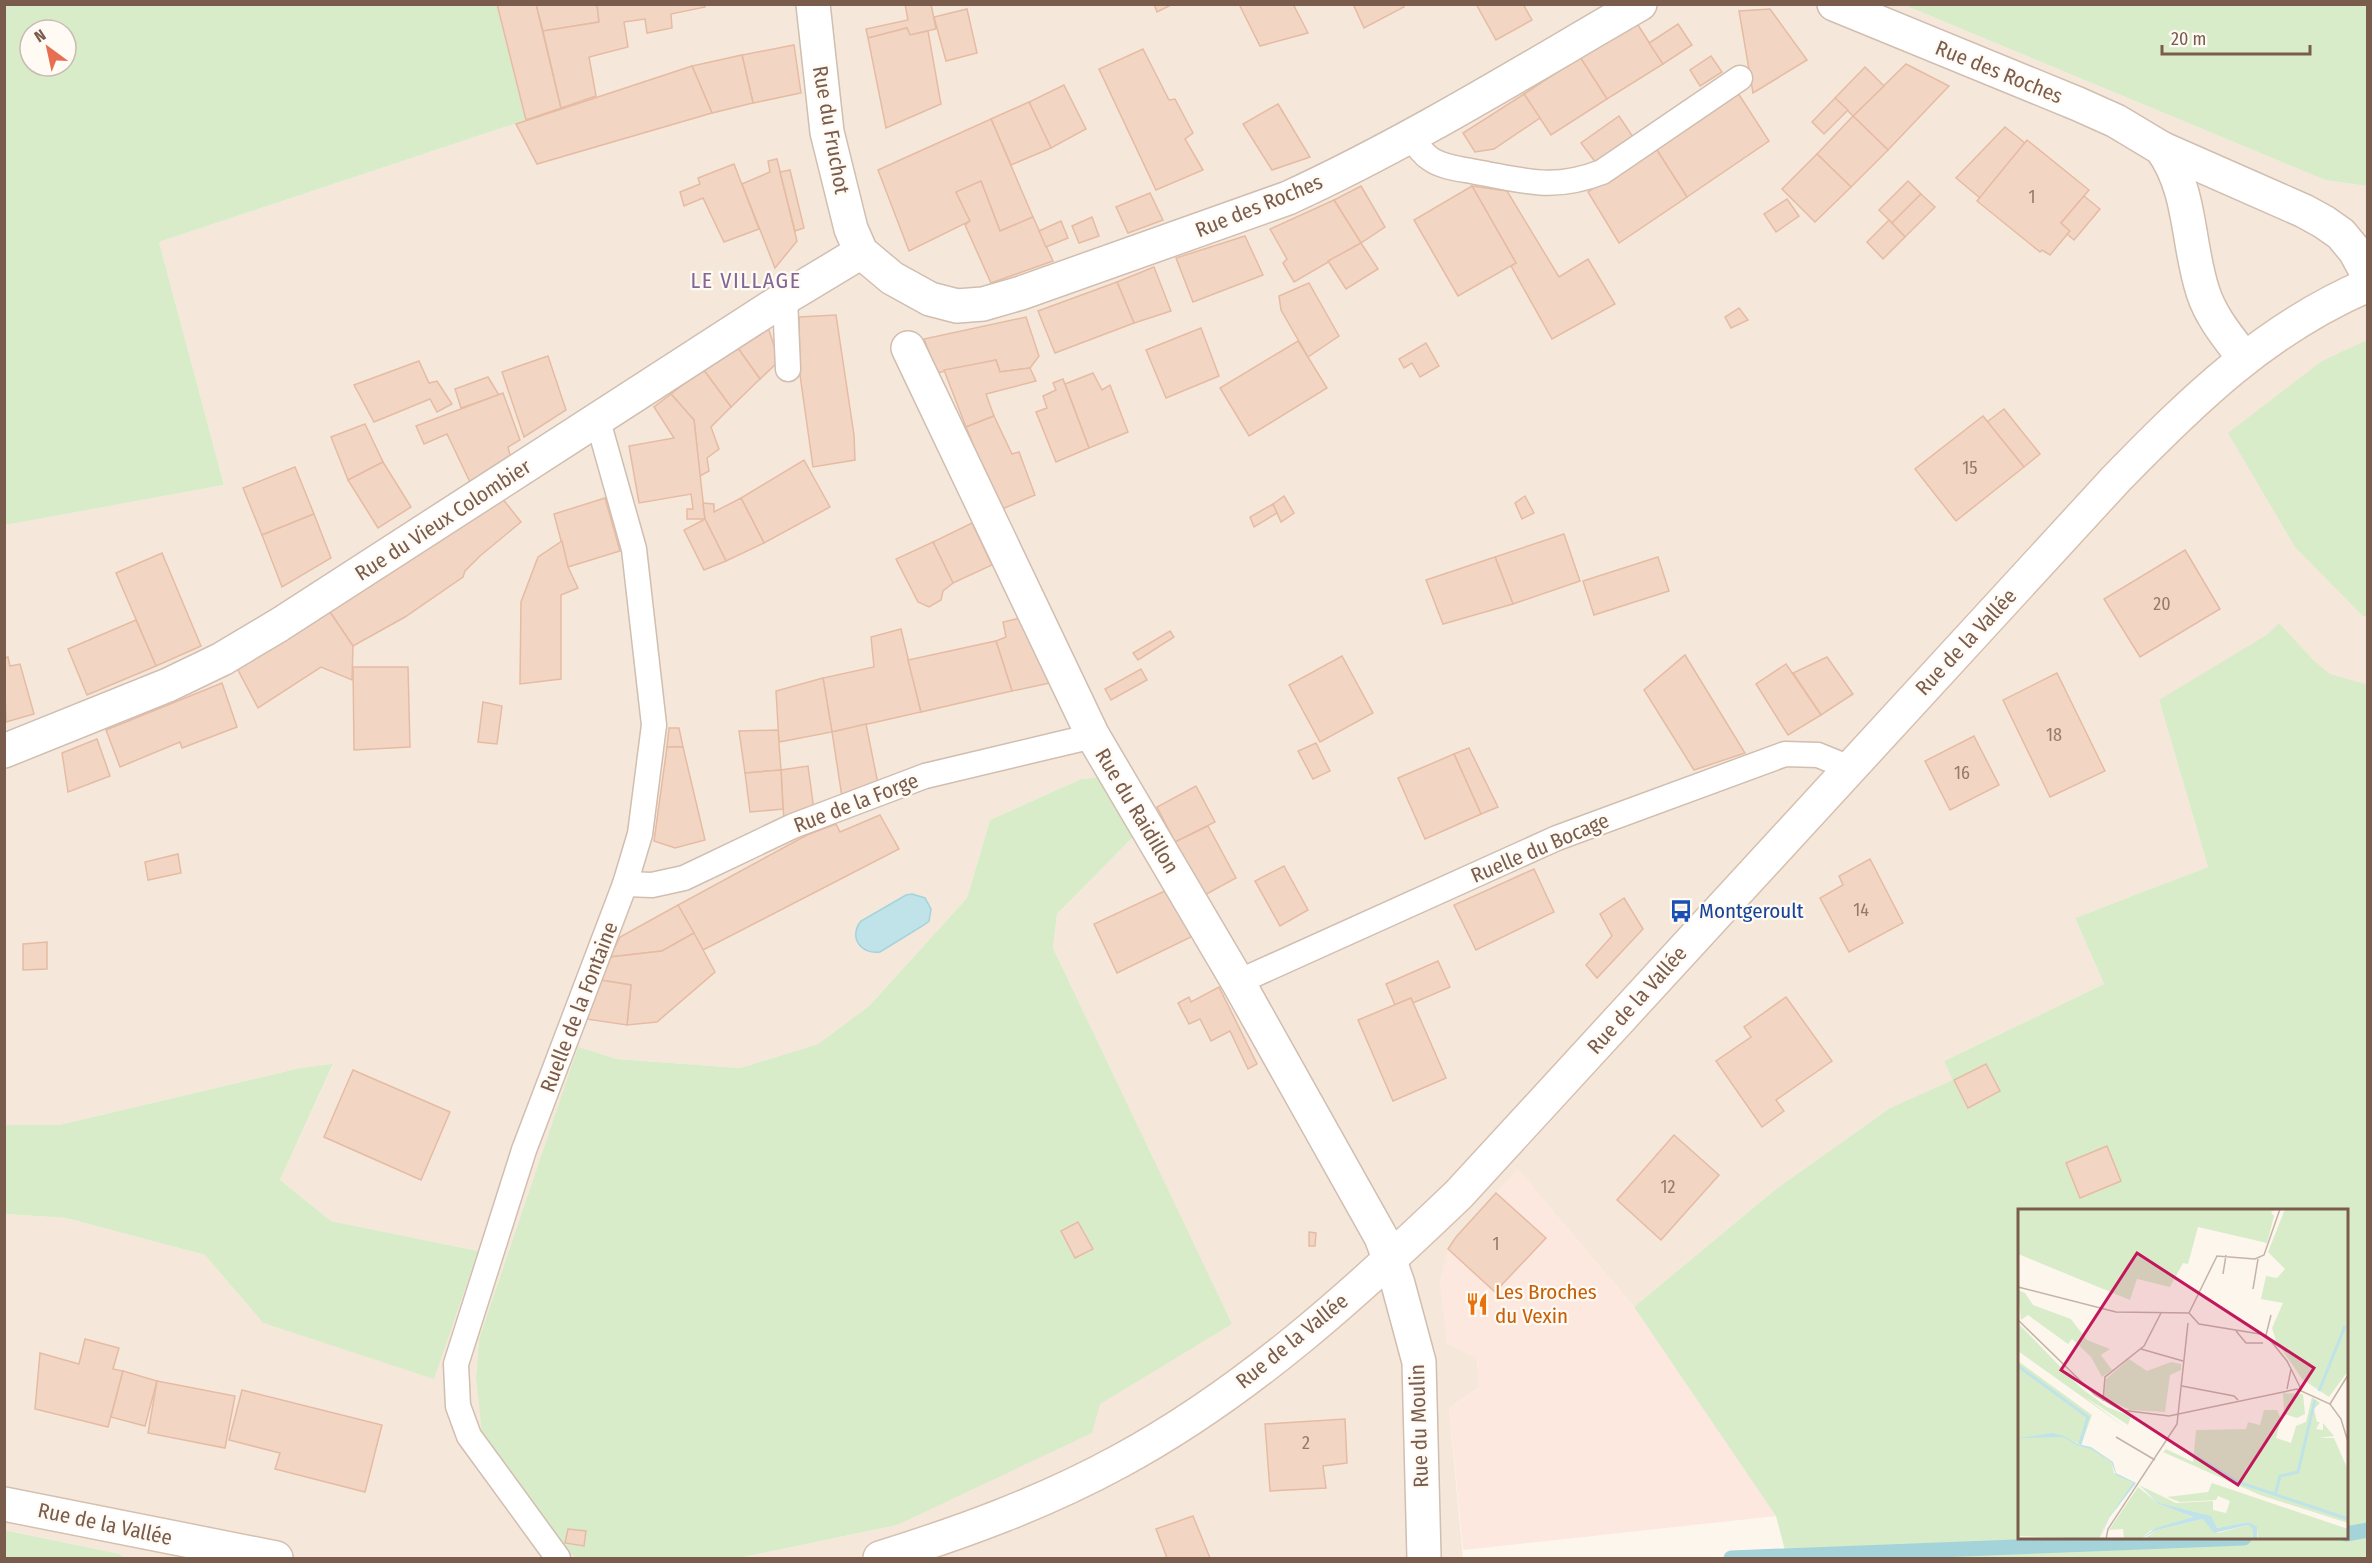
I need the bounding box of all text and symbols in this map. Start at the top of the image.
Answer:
north arrow [18,18,78,78]
scale bar [2162,18,2310,56]
text: N [31,25,49,46]
text: 20 m [2171,28,2206,50]
street label: Rue des Roches [1932,35,2066,109]
street label: Rue du Fruchot [807,64,855,196]
street label: Rue des Roches [1192,169,1326,243]
house number: 1 [2028,186,2036,208]
district label: LE VILLAGE [691,267,801,294]
street label: Rue du Vieux Colombier [350,453,536,587]
house number: 15 [1962,457,1978,479]
street label: Rue de la Vallée [1910,583,2022,701]
house number: 20 [2153,593,2171,615]
house number: 18 [2046,724,2062,746]
street label: Rue du Raidillon [1089,744,1185,878]
house number: 16 [1954,762,1970,784]
street label: Rue de la Forge [790,767,922,839]
street label: Ruelle du Bocage [1467,807,1613,889]
bus stop icon: Montgeroult [1668,898,1694,924]
place label: Montgeroult [1699,898,1804,924]
house number: 14 [1853,899,1869,921]
street label: Ruelle de la Fontaine [534,918,624,1096]
street label: Rue de la Vallée [1582,941,1692,1059]
house number: 12 [1661,1176,1676,1198]
inset map [2018,1209,2348,1539]
house number: 1 [1492,1233,1500,1255]
place label: Les Broches du Vexin [1495,1279,1597,1329]
street label: Rue de la Vallée [1231,1288,1353,1394]
restaurant icon: Les Broches du Vexin [1464,1291,1490,1317]
street label: Rue du Moulin [1404,1364,1434,1488]
house number: 2 [1302,1432,1310,1454]
street label: Rue de la Vallée [35,1497,175,1551]

